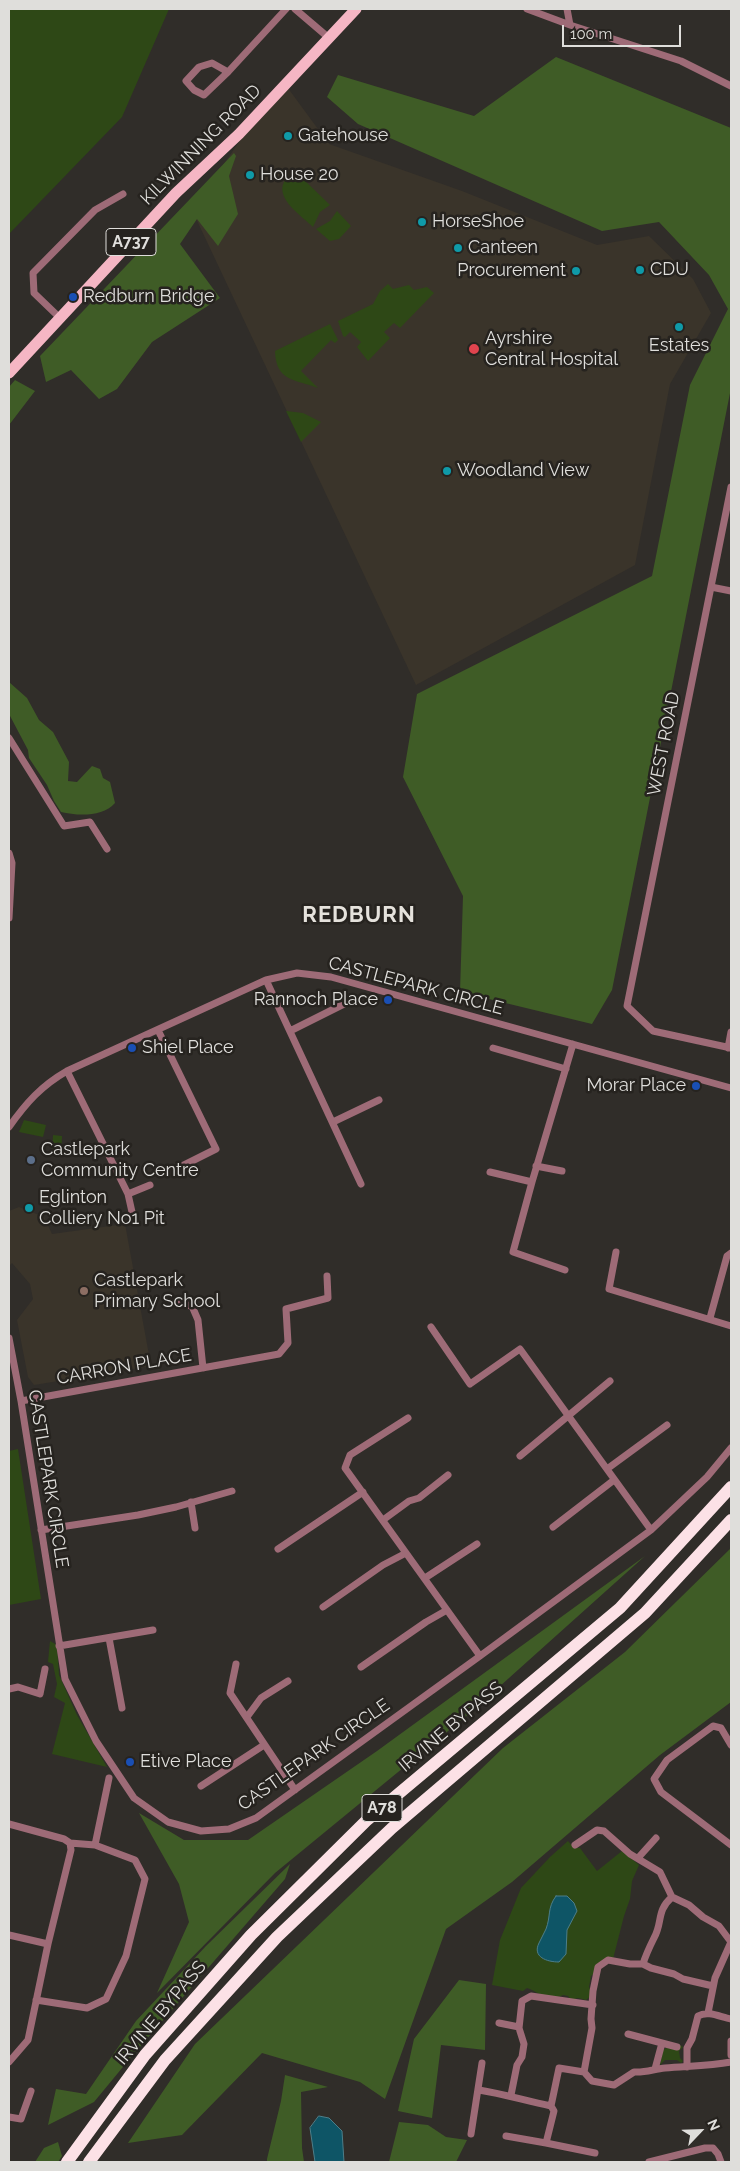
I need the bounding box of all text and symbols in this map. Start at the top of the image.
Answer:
scale bar [565,15,684,47]
text: 100 m [570,25,612,43]
street label: KILWINNING ROAD [136,80,266,210]
place label: Gatehouse [298,125,388,147]
marker: Gatehouse [282,130,294,142]
place label: House 20 [260,164,339,186]
marker: House 20 [244,169,256,181]
place label: HorseShoe [432,211,524,233]
marker: HorseShoe [416,216,428,228]
road number: A737 [106,228,156,256]
place label: Canteen [468,237,538,259]
marker: Canteen [452,242,464,254]
place label: CDU [650,259,689,281]
place label: Procurement [457,260,566,282]
marker: CDU [634,264,646,276]
marker: Procurement [570,265,582,277]
place label: Redburn Bridge [83,286,215,308]
marker: Redburn Bridge [67,291,79,303]
marker: Estates [673,321,685,333]
place label: Ayrshire Central Hospital [485,328,618,370]
place label: Estates [649,335,709,357]
marker: Ayrshire Central Hospital [467,342,481,356]
place label: Woodland View [457,460,589,482]
marker: Woodland View [441,465,453,477]
street label: WEST ROAD [643,690,685,798]
district label: REDBURN [301,902,417,928]
street label: CASTLEPARK CIRCLE [326,952,506,1020]
place label: Rannoch Place [254,989,378,1011]
marker: Rannoch Place [382,994,394,1006]
place label: Shiel Place [142,1037,234,1059]
marker: Shiel Place [126,1042,138,1054]
place label: Morar Place [586,1075,686,1097]
marker: Morar Place [690,1080,702,1092]
place label: Castlepark Community Centre [41,1139,199,1182]
marker: Castlepark Community Centre [25,1154,37,1166]
place label: Eglinton Colliery No1 Pit [39,1187,165,1230]
marker: Eglinton Colliery No1 Pit [23,1202,35,1214]
place label: Castlepark Primary School [94,1270,220,1312]
marker: Castlepark Primary School [78,1285,90,1297]
street label: CARRON PLACE [55,1345,193,1389]
street label: CASTLEPARK CIRCLE [23,1388,73,1570]
street label: IRVINE BYPASS [395,1677,507,1777]
street label: CASTLEPARK CIRCLE [234,1694,394,1816]
place label: Etive Place [140,1751,231,1773]
marker: Etive Place [124,1756,136,1768]
road number: A78 [362,1795,402,1822]
street label: IRVINE BYPASS [111,1957,211,2069]
north arrow [675,2106,725,2156]
text: N [704,2117,723,2133]

